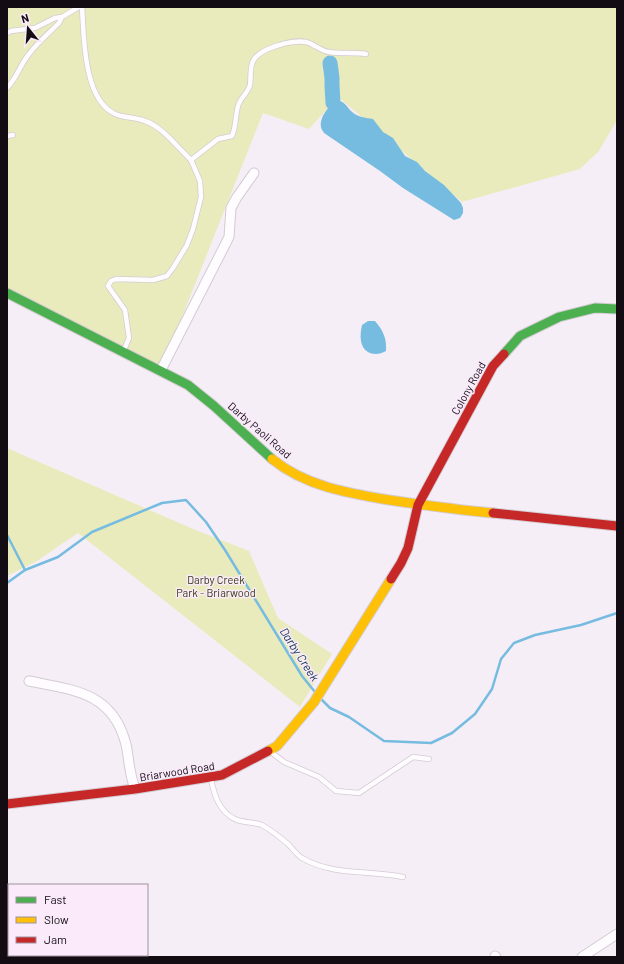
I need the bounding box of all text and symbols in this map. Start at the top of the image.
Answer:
north arrow [8,8,48,48]
text: N [20,11,30,25]
street label: Colony Road [448,359,488,417]
street label: Darby Paoli Road [226,399,294,461]
park label: Darby Creek Park - Briarwood [176,573,256,599]
water label: Darby Creek [278,625,323,684]
street label: Briarwood Road [138,759,216,783]
legend [8,884,148,956]
text: Fast [44,892,67,906]
text: Slow [44,912,69,926]
text: Jam [44,932,67,946]

